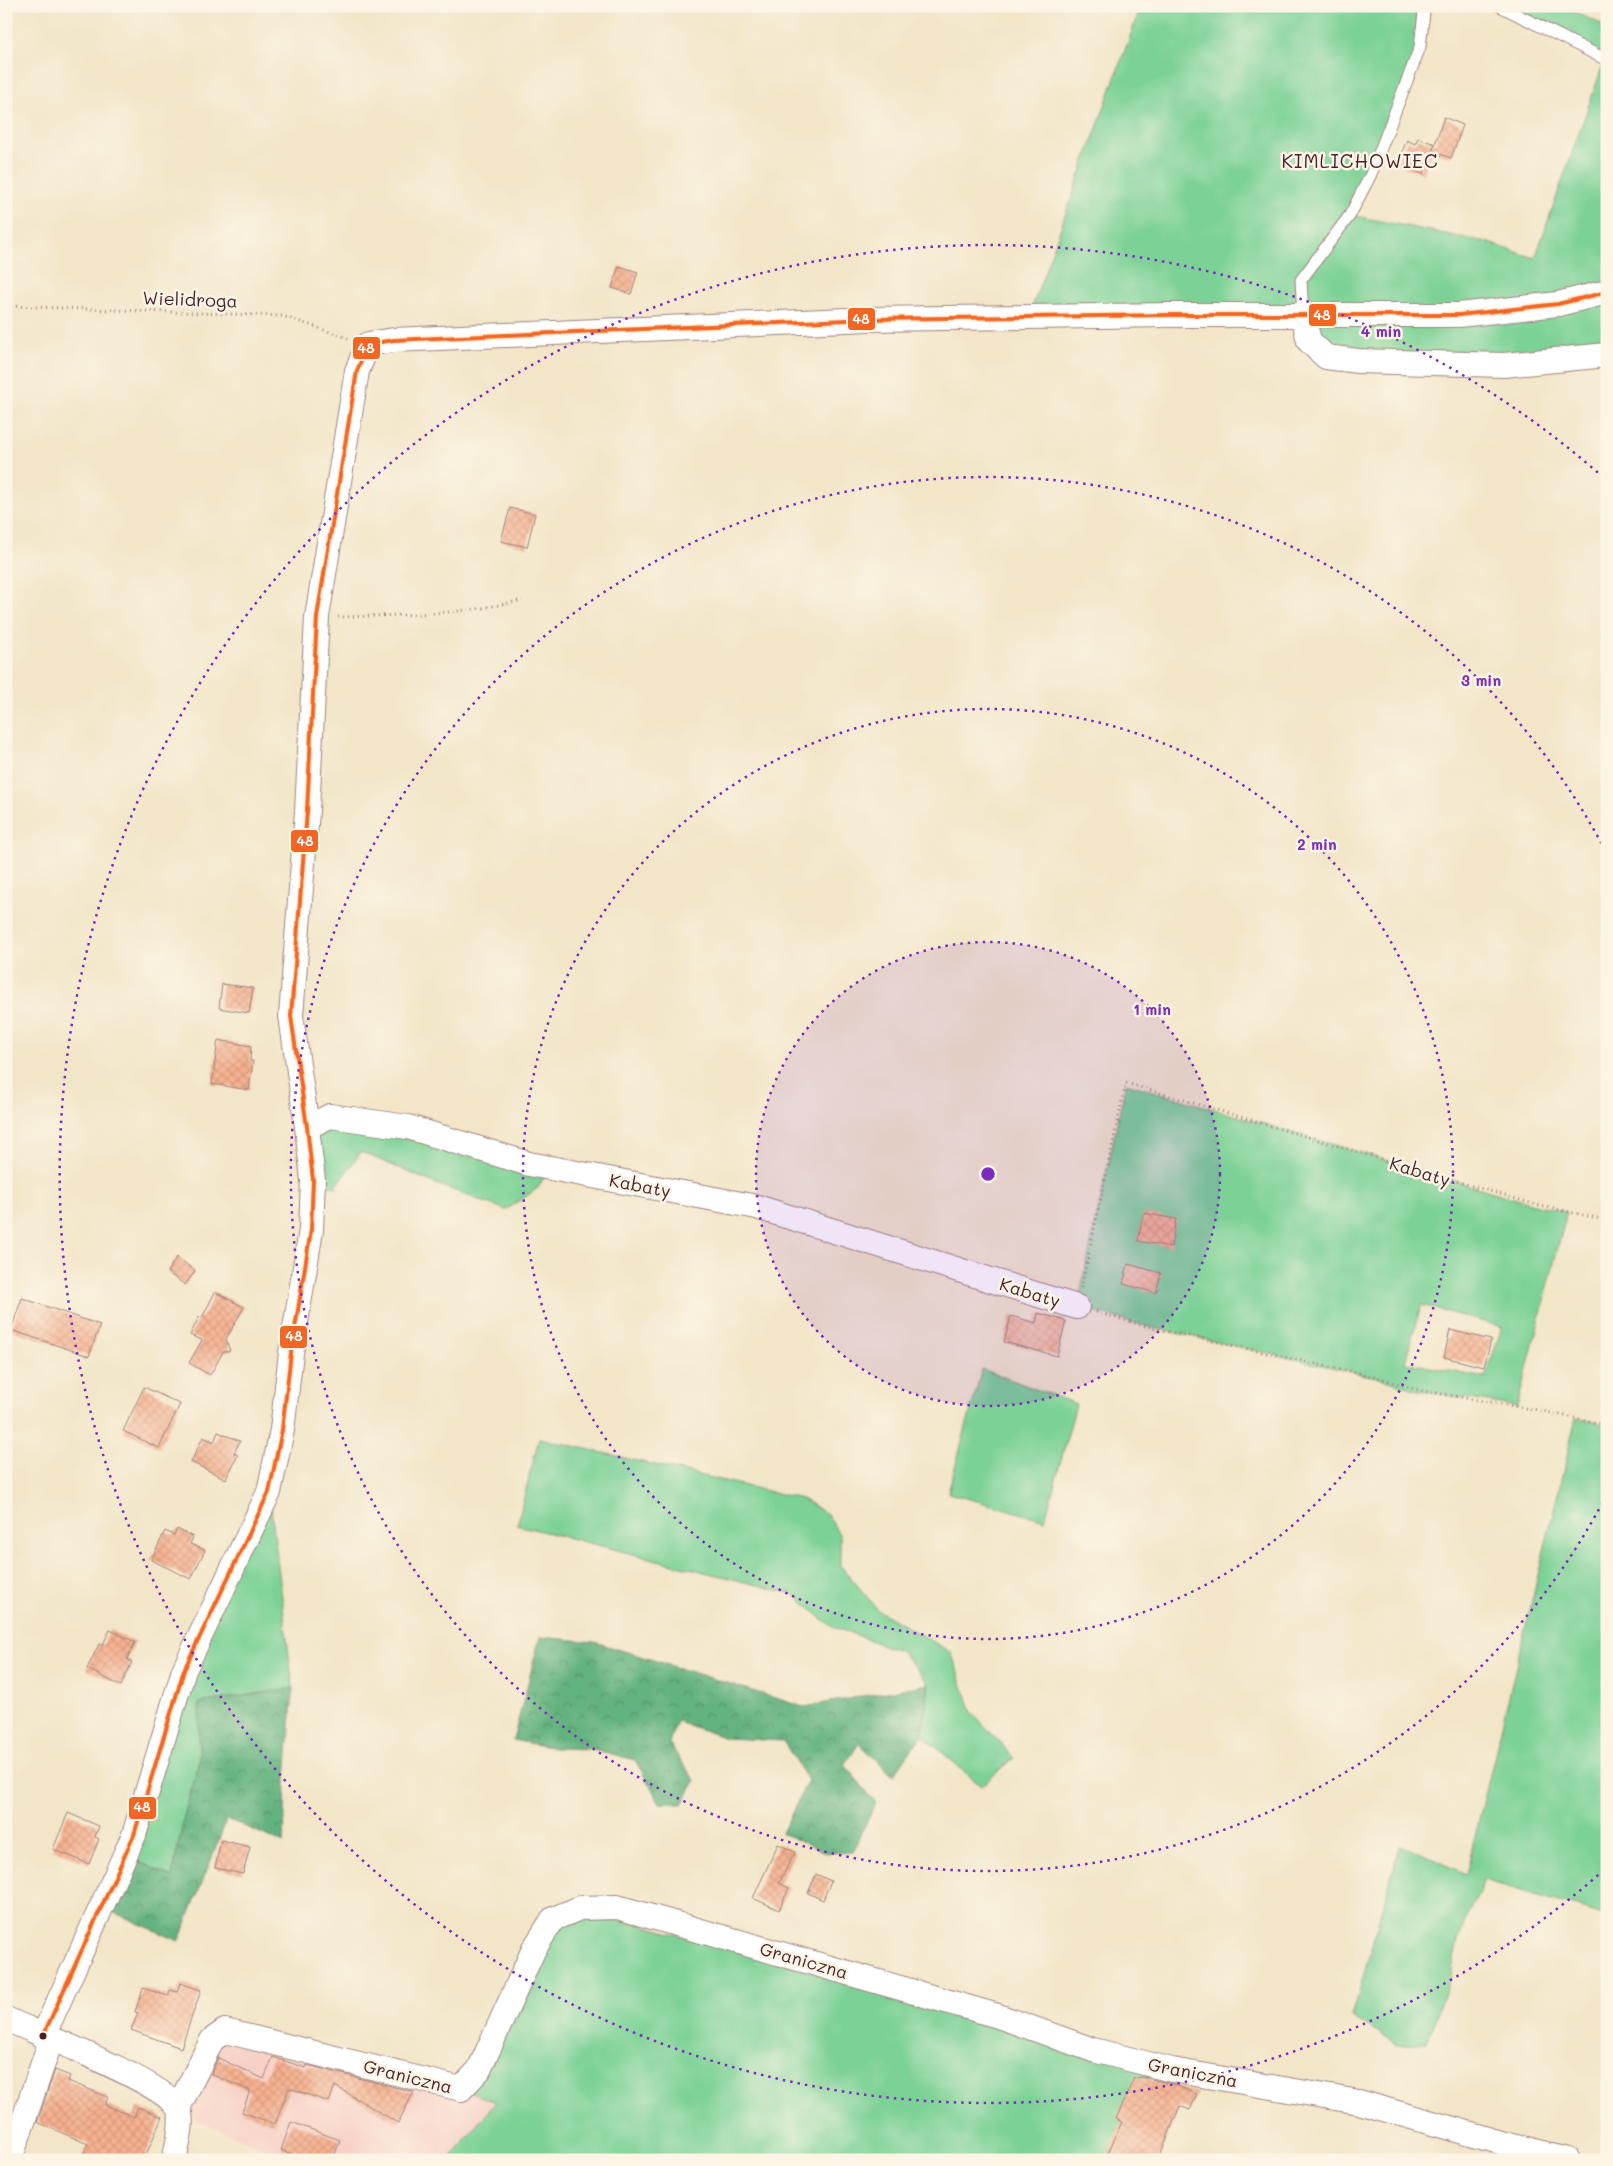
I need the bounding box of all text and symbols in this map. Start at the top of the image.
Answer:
district label: KIMLICHOWIEC [1282,148,1438,173]
street label: Wielidroga [142,285,238,313]
line badge: 48 [1308,303,1337,327]
text: 48 [1313,305,1331,324]
line badge: 48 [847,307,876,331]
text: 48 [852,309,870,328]
text: 4 min [1361,321,1401,341]
line badge: 48 [352,336,381,360]
text: 48 [357,338,375,357]
text: 3 min [1461,670,1501,690]
line badge: 48 [290,829,319,853]
text: 48 [296,831,314,850]
text: 2 min [1297,834,1337,854]
text: 1 min [1133,999,1171,1019]
street label: Kabaty [1387,1150,1453,1192]
centre of rings [979,1165,997,1183]
street label: Kabaty [607,1167,673,1203]
street label: Kabaty [997,1271,1063,1313]
line badge: 48 [279,1325,308,1349]
text: 48 [285,1326,303,1345]
line badge: 48 [128,1796,157,1820]
text: 48 [133,1797,151,1816]
street label: Graniczna [757,1936,851,1984]
unlabelled marker [38,2031,48,2041]
street label: Graniczna [1146,2052,1240,2092]
street label: Graniczna [361,2053,455,2099]

